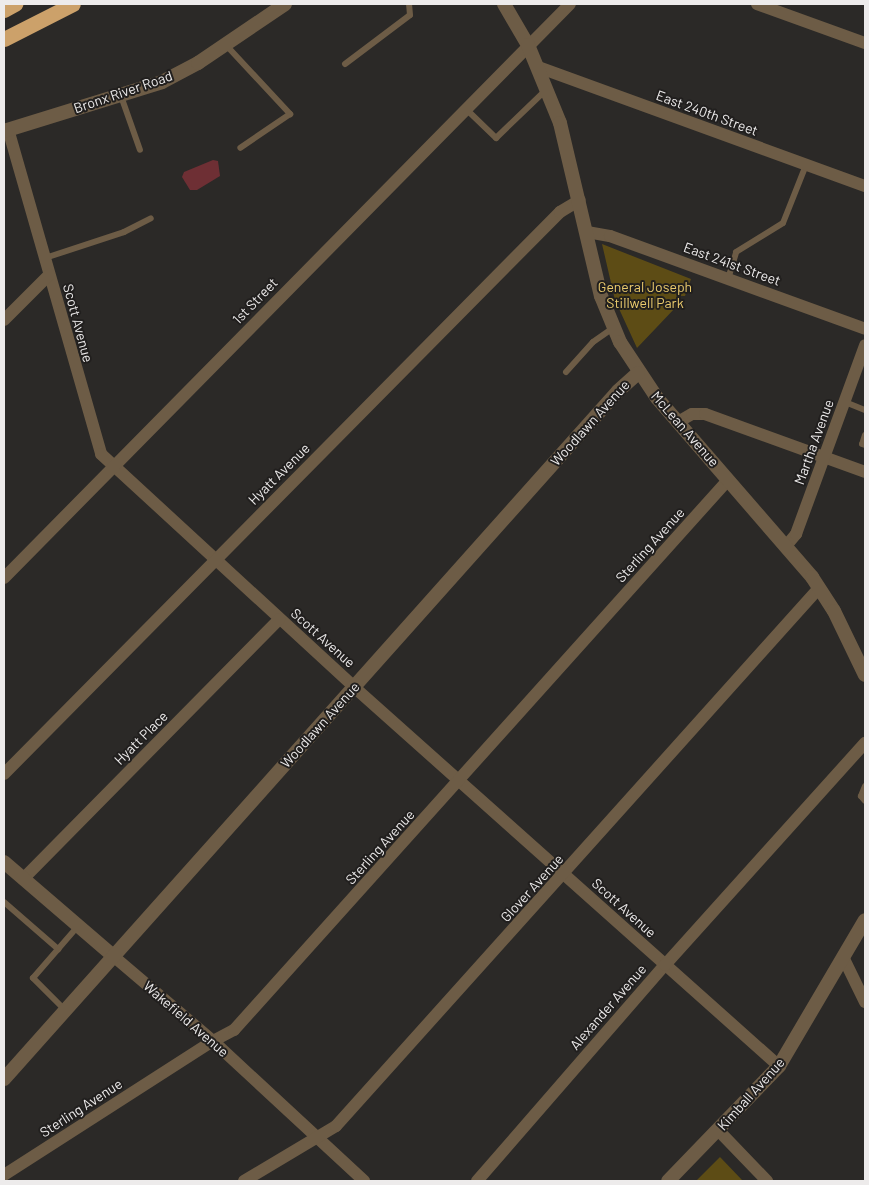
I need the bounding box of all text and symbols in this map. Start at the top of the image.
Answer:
street label: Bronx River Road [71,67,175,117]
street label: East 240th Street [654,87,760,139]
street label: East 241st Street [681,239,783,289]
street label: 1st Street [229,274,281,328]
park label: General Joseph Stillwell Park [598,279,692,312]
street label: Scott Avenue [59,282,97,364]
street label: Woodlawn Avenue [547,377,633,469]
street label: McLean Avenue [648,388,722,470]
street label: Martha Avenue [791,397,837,487]
street label: Hyatt Avenue [245,440,313,508]
street label: Sterling Avenue [612,504,688,586]
street label: Scott Avenue [287,605,359,671]
street label: Woodlawn Avenue [277,679,363,771]
street label: Hyatt Place [111,708,171,768]
street label: Sterling Avenue [342,806,418,888]
street label: Glover Avenue [497,851,567,925]
street label: Scott Avenue [588,875,660,941]
street label: Alexander Avenue [566,961,650,1053]
street label: Wakefield Avenue [140,978,232,1060]
street label: Kimball Avenue [714,1054,788,1134]
street label: Sterling Avenue [37,1075,125,1141]

